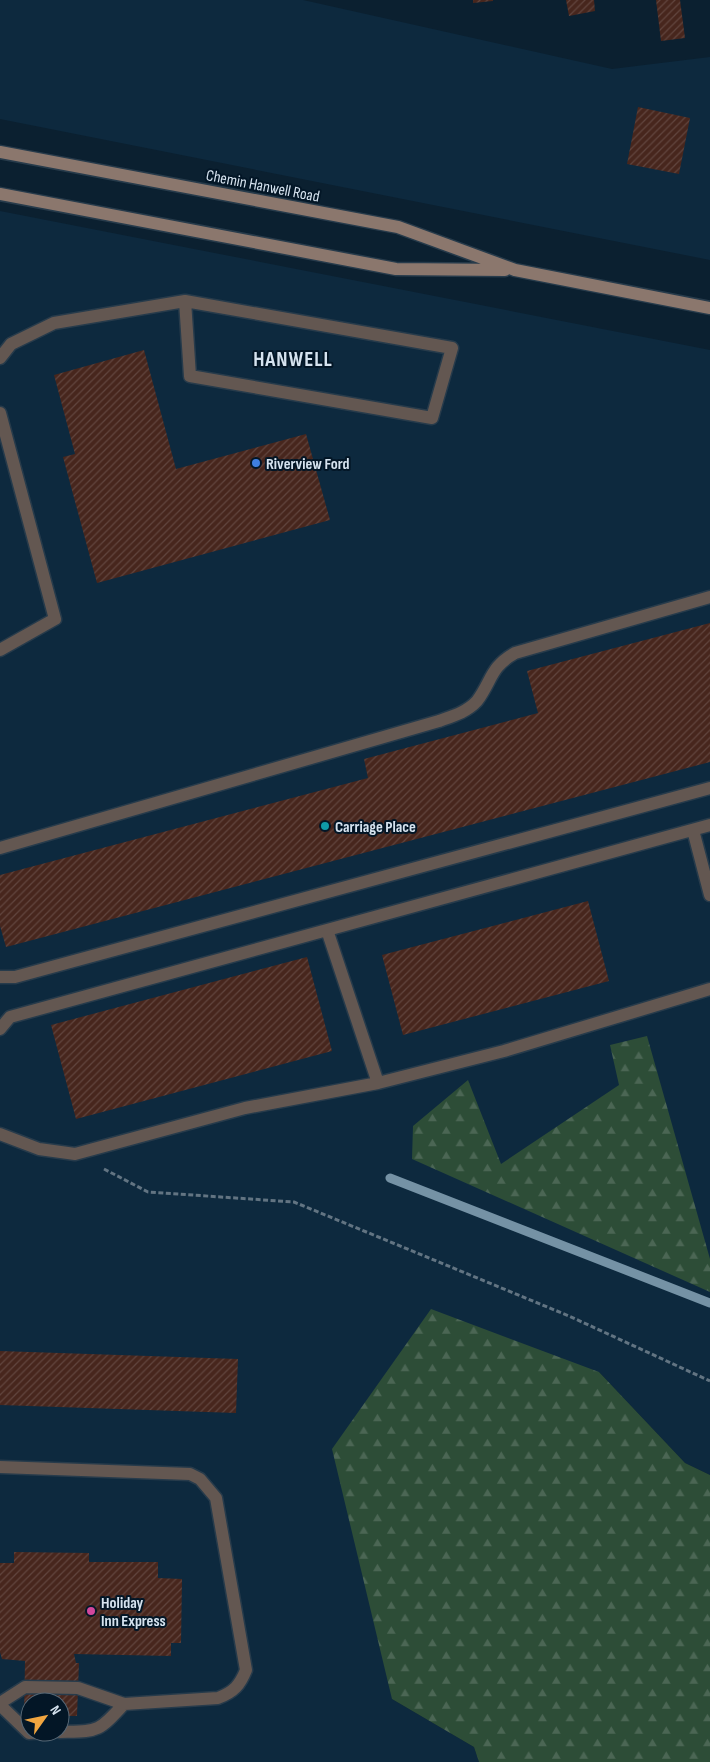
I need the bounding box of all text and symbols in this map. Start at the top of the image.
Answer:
street label: Chemin Hanwell Road [204,166,321,207]
district label: HANWELL [253,347,333,372]
place label: Riverview Ford [266,455,350,474]
marker: Riverview Ford [250,457,262,469]
place label: Carriage Place [335,818,416,837]
marker: Carriage Place [319,820,331,832]
place label: Holiday Inn Express [101,1594,166,1631]
marker: Holiday Inn Express [85,1605,97,1617]
north arrow [20,1692,70,1742]
text: N [46,1702,65,1718]

